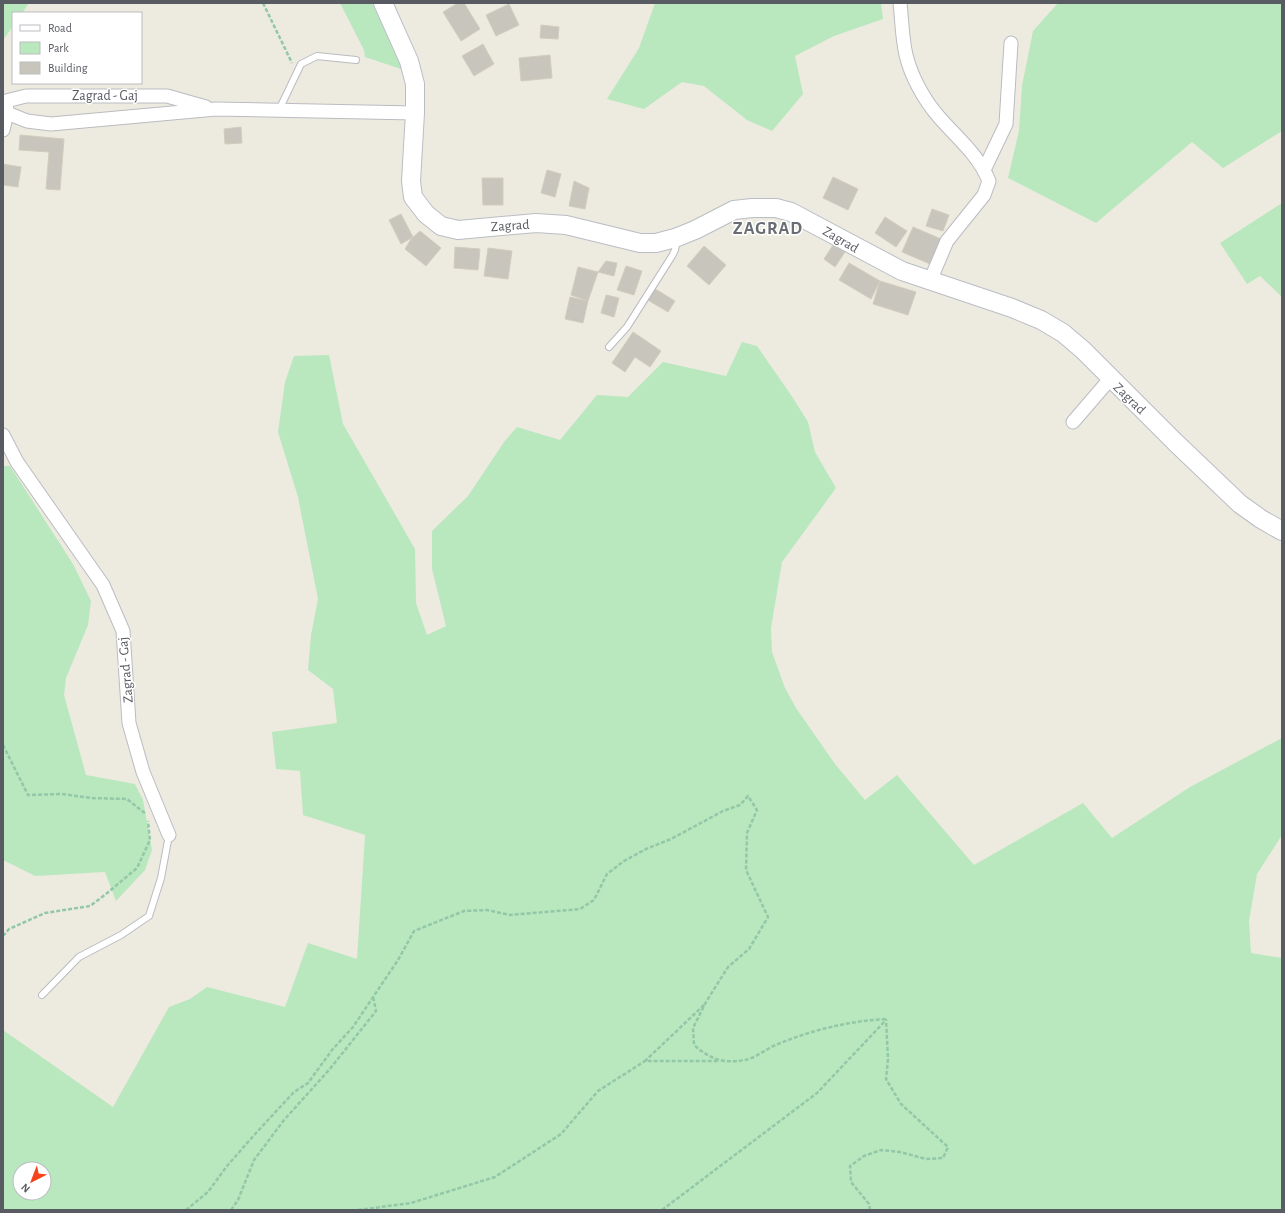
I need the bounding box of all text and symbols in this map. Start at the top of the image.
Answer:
legend [12,12,142,84]
text: Road [48,22,72,34]
text: Park [48,42,69,54]
text: Building [48,62,88,74]
street label: Zagrad - Gaj [72,89,138,103]
street label: Zagrad [490,218,530,234]
district label: ZAGRAD [733,220,803,238]
street label: Zagrad [820,224,861,256]
street label: Zagrad [1110,380,1148,417]
street label: Zagrad - Gaj [116,636,136,703]
north arrow [12,1161,52,1201]
text: N [19,1181,32,1195]

